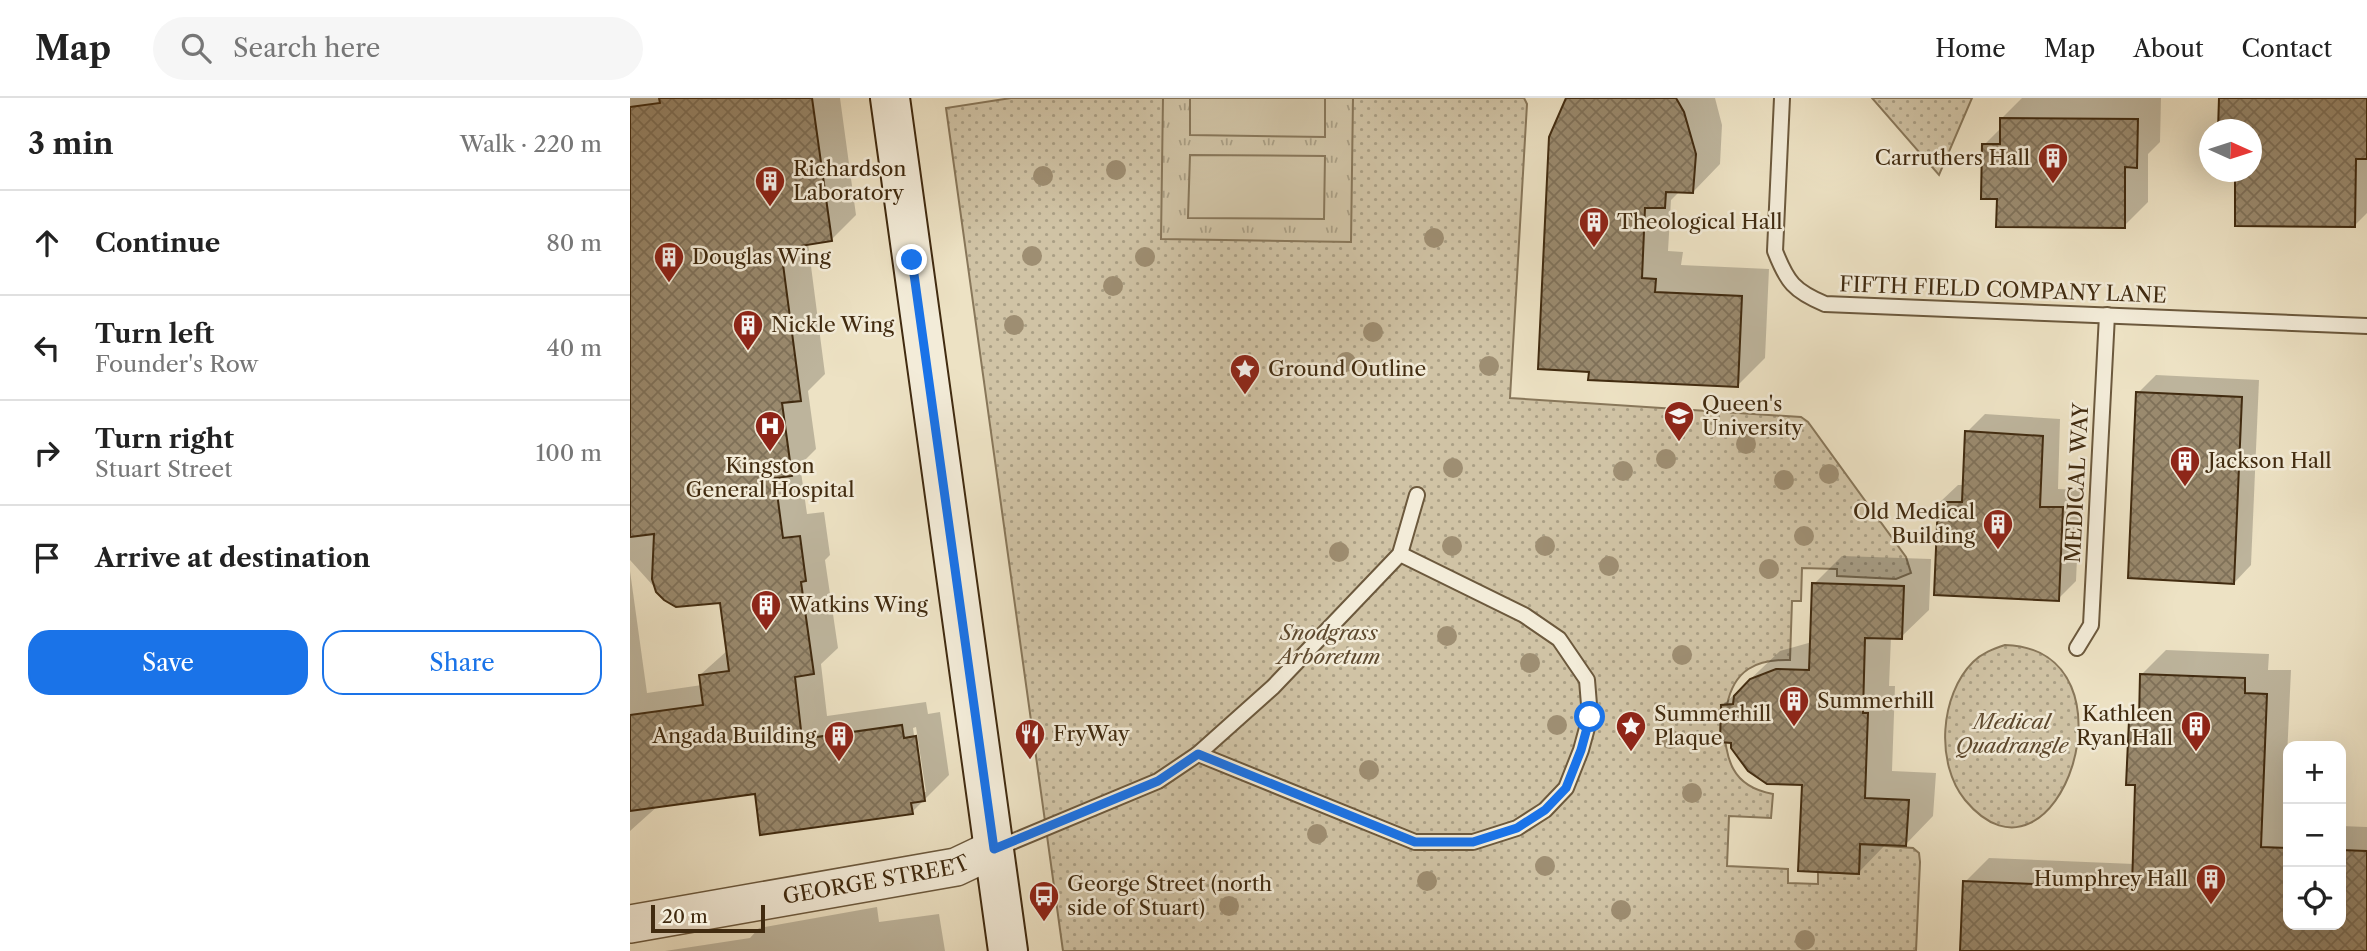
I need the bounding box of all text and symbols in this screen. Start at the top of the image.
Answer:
search box [153,17,643,80]
text: Map [35,28,111,69]
icon: search [177,29,215,67]
text: Search here [233,32,380,64]
text: Home [1935,34,2006,63]
text: Map [2044,34,2095,63]
text: About [2133,34,2204,63]
text: Contact [2242,34,2332,63]
north arrow [2199,119,2262,182]
text: 3 min [28,125,114,162]
text: Walk · 220 m [460,130,602,158]
building icon: Carruthers Hall [2036,141,2070,185]
place label: Carruthers Hall [1875,145,2030,170]
place label: Richardson Laboratory [793,156,907,205]
building icon: Richardson Laboratory [753,164,787,208]
building icon: Theological Hall [1577,205,1611,249]
place label: Theological Hall [1617,209,1782,234]
icon: ahead [28,224,66,262]
text: Continue [95,227,220,259]
text: 80 m [546,229,602,257]
building icon: Douglas Wing [652,240,686,284]
place label: Douglas Wing [692,244,832,269]
route end [896,244,927,275]
street label: FIFTH FIELD COMPANY LANE [1839,271,2167,308]
building icon: Nickle Wing [731,308,765,352]
place label: Nickle Wing [771,312,895,337]
text: Turn left [95,318,214,350]
icon: left [28,329,66,367]
text: 40 m [547,334,602,362]
text: Founder's Row [95,350,258,378]
place icon: Ground Outline [1228,352,1262,396]
place label: Ground Outline [1268,356,1426,381]
place label: Queen's University [1702,391,1803,440]
school or university icon: Queen's University [1662,399,1696,443]
street label: MEDICAL WAY [2060,401,2093,564]
hospital icon: Kingston General Hospital [753,409,787,453]
text: Turn right [95,423,234,455]
icon: right [28,434,66,472]
text: 100 m [536,439,602,467]
building icon: Jackson Hall [2168,444,2202,488]
place label: Jackson Hall [2205,448,2332,473]
place label: Kingston General Hospital [686,453,854,502]
text: Stuart Street [95,455,232,483]
place label: Old Medical Building [1853,499,1976,548]
building icon: Old Medical Building [1981,507,2015,551]
icon: arrive [28,539,66,577]
text: Arrive at destination [95,542,370,574]
building icon: Watkins Wing [749,588,783,632]
place label: Watkins Wing [788,592,929,617]
park label: Snodgrass Arboretum [1275,620,1380,669]
button: Save [28,630,308,695]
button: Share [322,630,602,695]
building icon: Summerhill [1777,684,1811,728]
place label: Summerhill [1817,688,1934,713]
route start [1574,701,1605,732]
place label: Summerhill Plaque [1654,701,1771,750]
place label: Kathleen Ryan Hall [2076,701,2173,750]
place icon: Summerhill Plaque [1614,709,1648,753]
park label: Medical Quadrangle [1956,709,2069,758]
building icon: Kathleen Ryan Hall [2179,709,2213,753]
restaurant icon: FryWay [1013,717,1047,761]
building icon: Angada Building [822,719,856,763]
place label: FryWay [1053,721,1130,746]
place label: Angada Building [651,723,817,748]
map controls [2283,741,2346,930]
button: + [2283,741,2346,804]
button: − [2283,804,2346,867]
street label: GEORGE STREET [781,849,974,909]
building icon: Humphrey Hall [2194,862,2228,906]
place label: Humphrey Hall [2034,866,2188,891]
button: locate [2283,867,2346,930]
place label: George Street (north side of Stuart) [1067,871,1272,920]
bus stop icon: George Street (north side of Stuart) [1027,879,1061,923]
scale bar [651,902,765,934]
text: 20 m [662,905,708,928]

